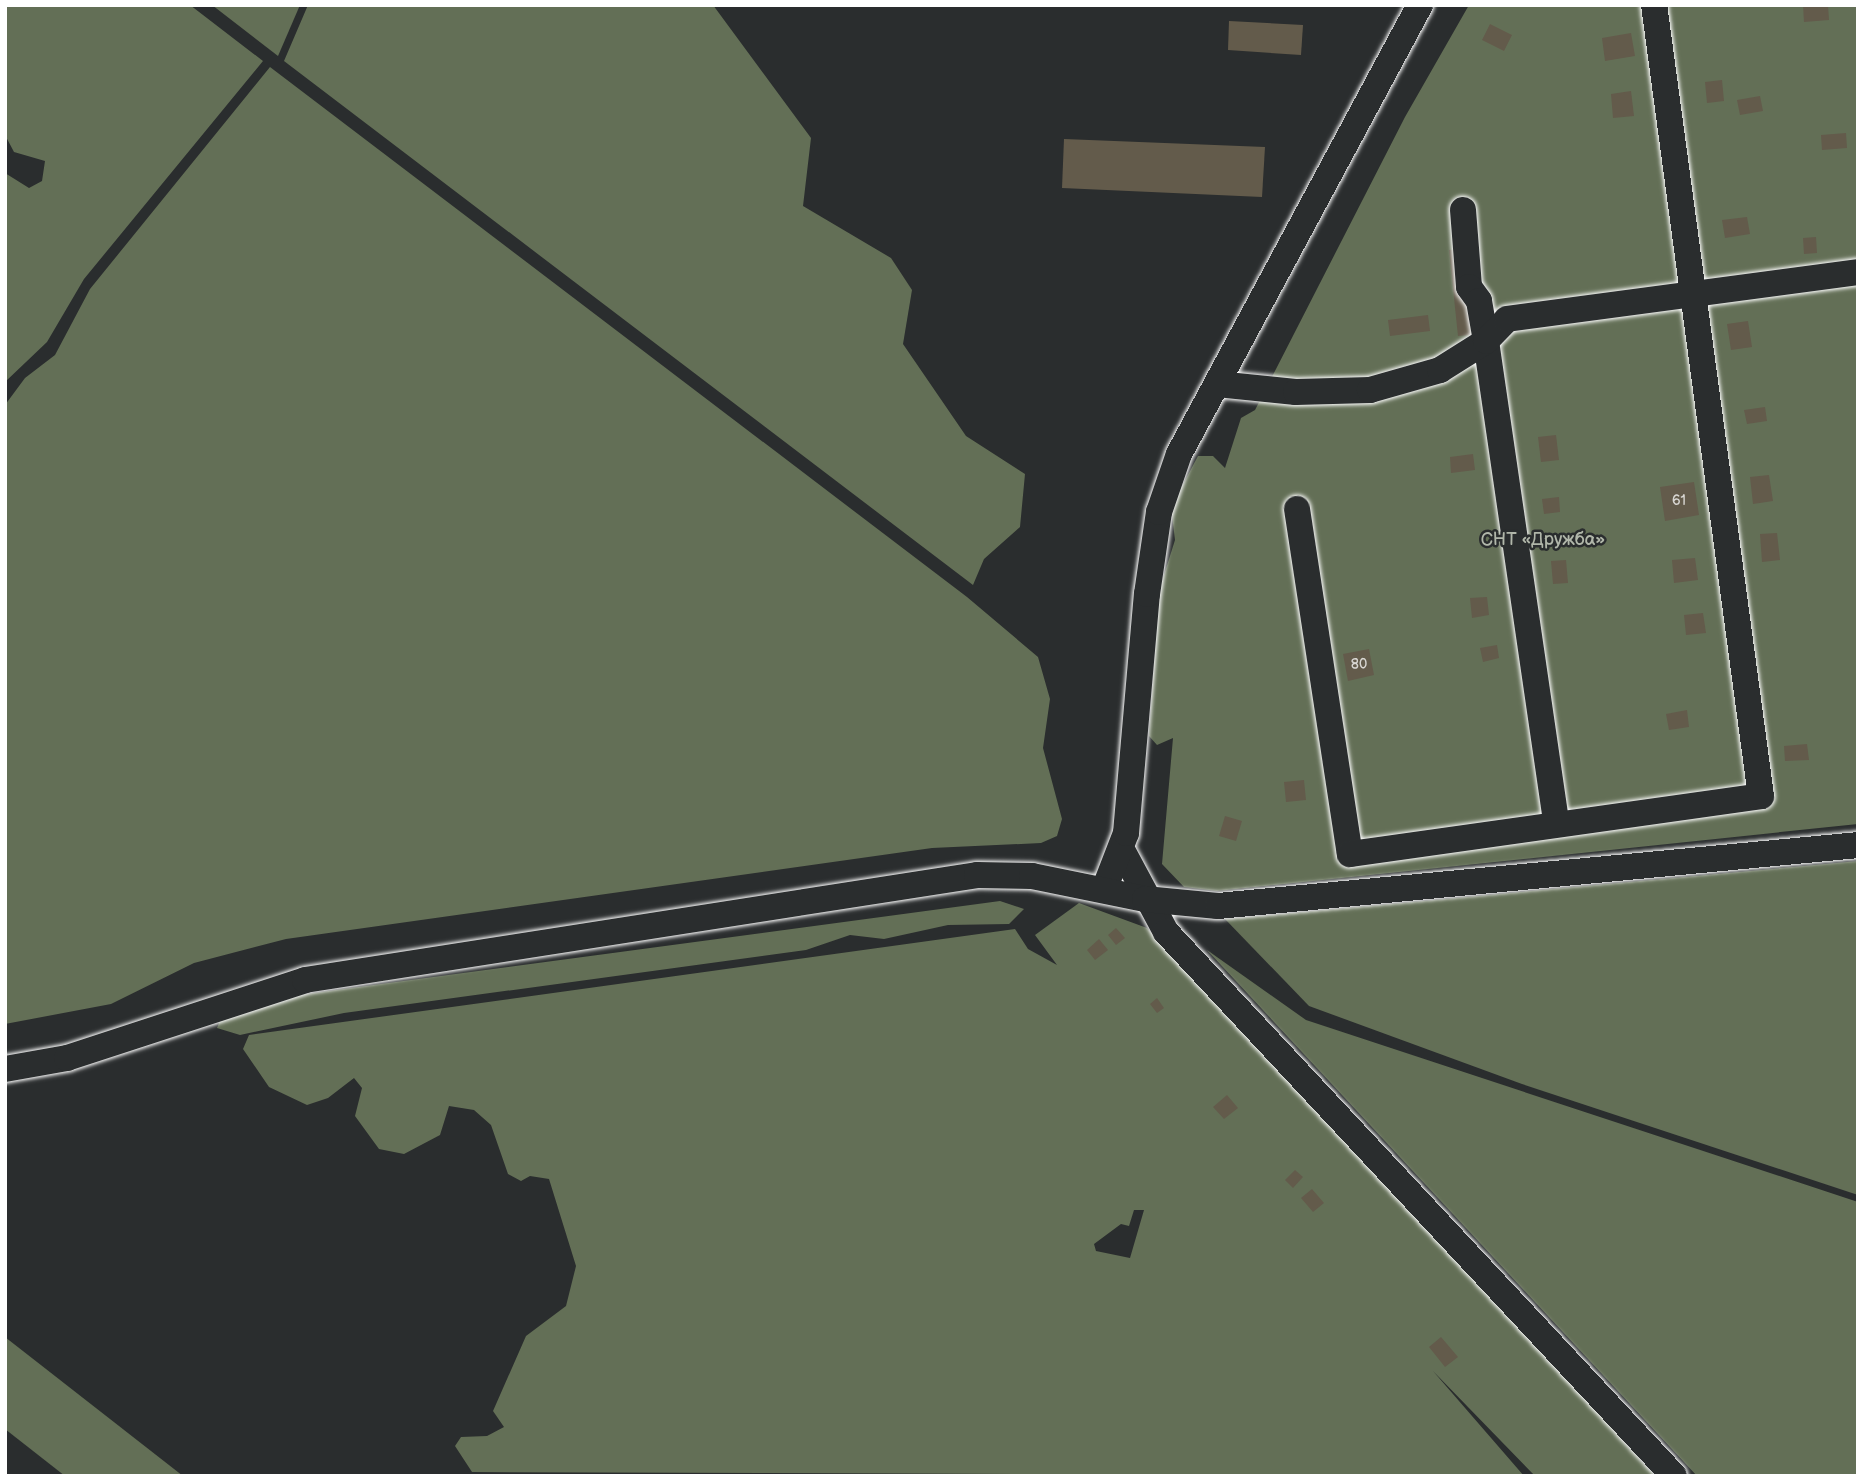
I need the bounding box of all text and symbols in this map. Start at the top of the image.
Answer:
house number: 61 [1672,493,1686,509]
park label: СНТ «Дружба» [1481,529,1605,551]
house number: 80 [1351,657,1367,673]

